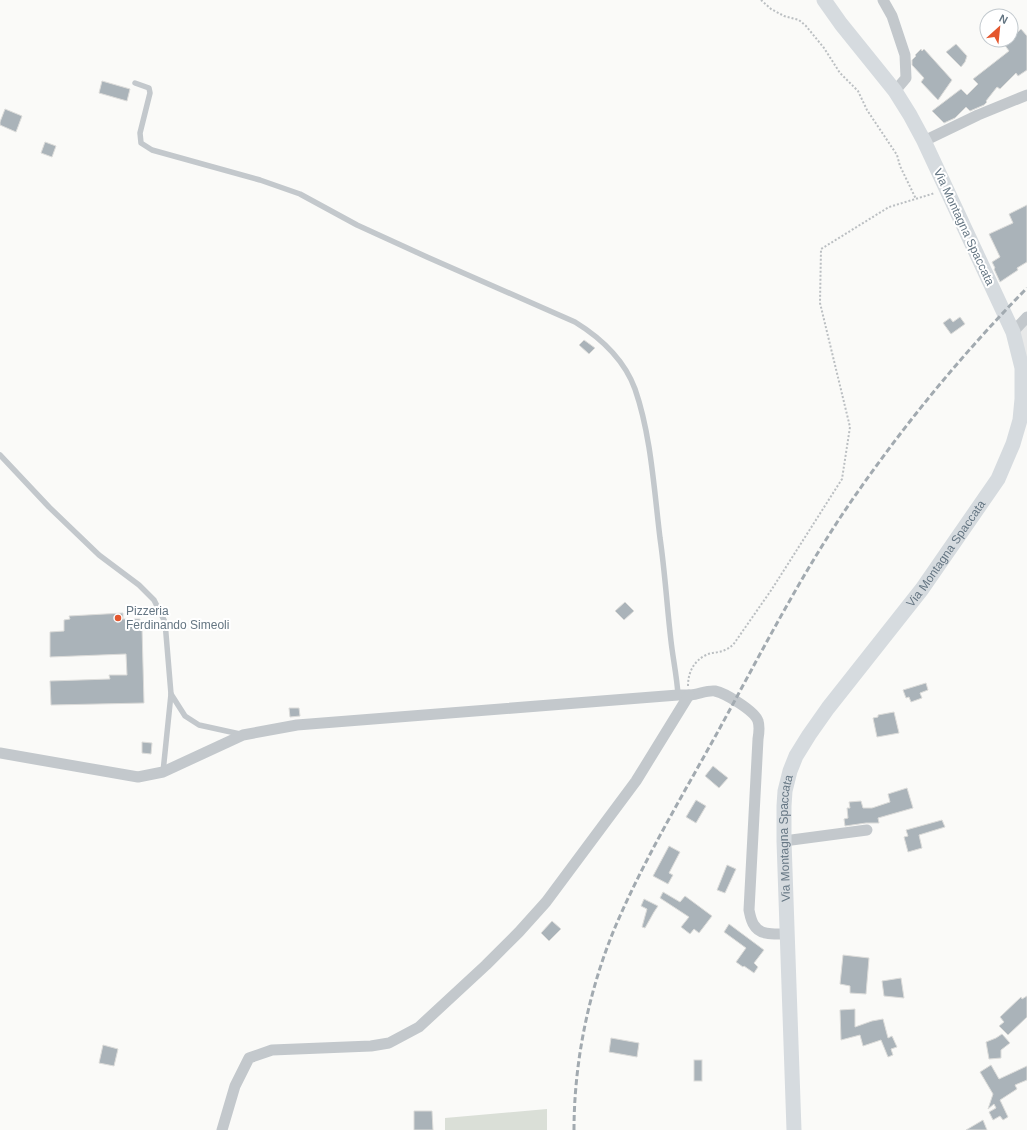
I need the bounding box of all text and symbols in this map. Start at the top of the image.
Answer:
north arrow [979,8,1019,48]
text: N [997,12,1010,26]
street label: Via Montagna Spaccata [931,166,997,288]
street label: Via Montagna Spaccata [903,497,988,610]
place label: Pizzeria Ferdinando Simeoli [126,604,229,632]
marker: Pizzeria Ferdinando Simeoli [113,613,123,623]
street label: Via Montagna Spaccata [777,773,796,902]

